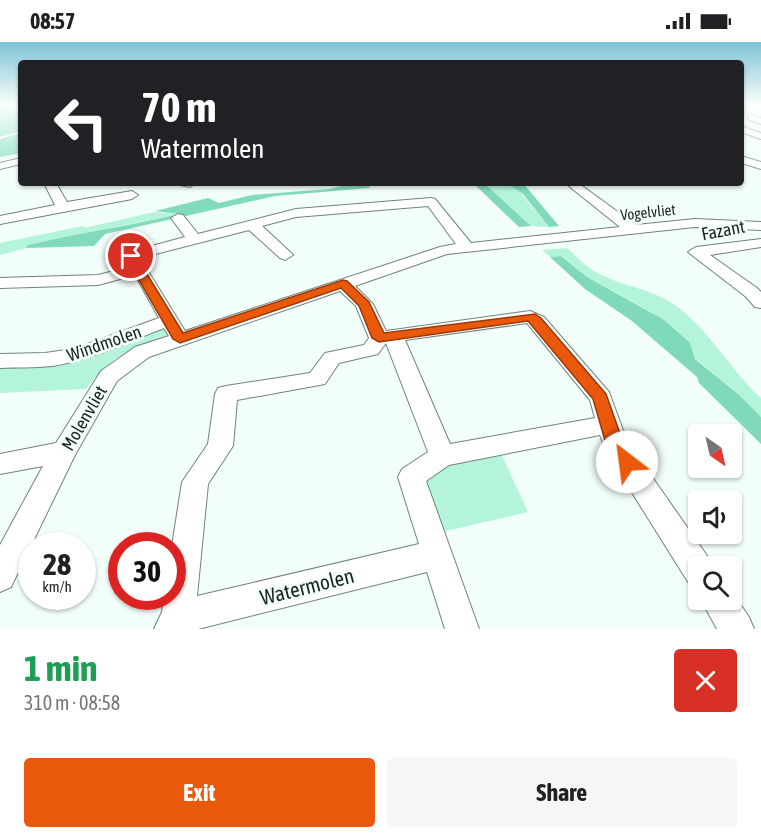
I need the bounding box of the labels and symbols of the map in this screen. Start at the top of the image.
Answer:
street label: Vogelvliet [620,201,676,223]
street label: Fazant [699,215,747,245]
pin [105,230,156,281]
street label: Windmolen [64,320,144,366]
street label: Molenvliet [57,382,111,454]
north arrow [688,424,742,478]
position arrow [595,430,659,494]
speed limit sign: 30 [108,532,186,610]
street label: Watermolen [258,563,356,609]

